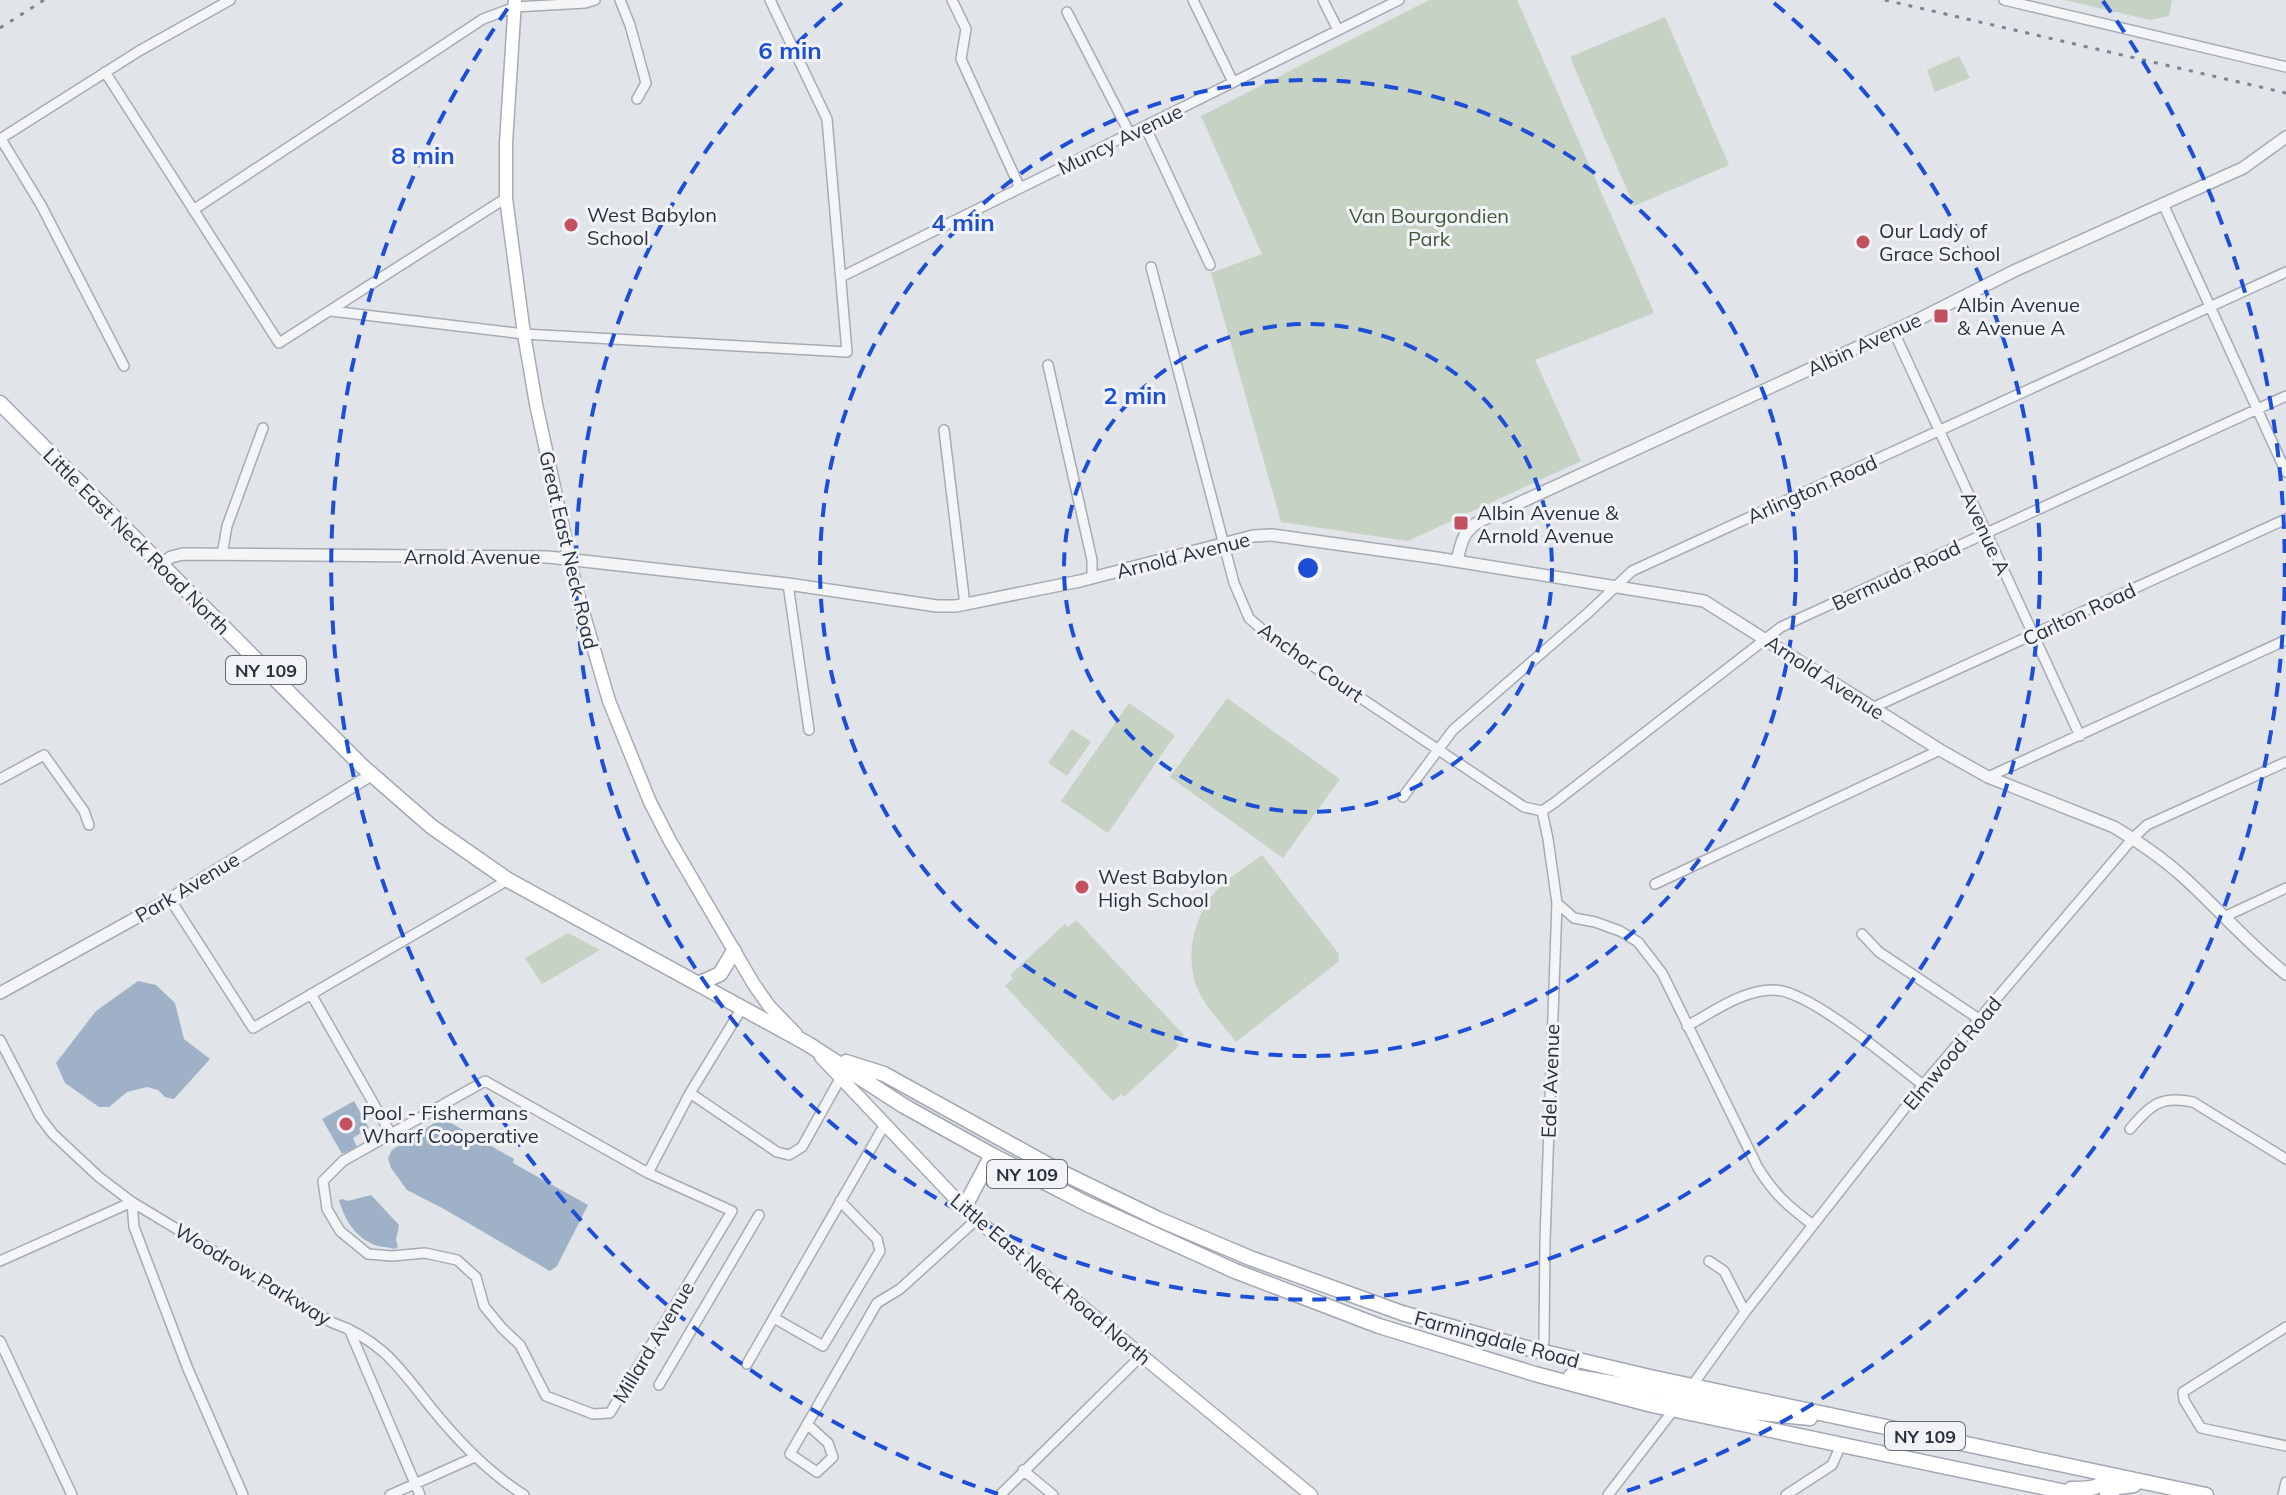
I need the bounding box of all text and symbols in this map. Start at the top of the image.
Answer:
text: 6 min [758,35,822,65]
street label: Muncy Avenue [1053,98,1187,180]
text: 8 min [391,140,455,170]
place label: West Babylon School [587,202,717,250]
park label: Van Bourgondien Park [1349,203,1509,251]
text: 4 min [931,207,995,237]
marker: West Babylon School [562,216,580,234]
place label: Our Lady of Grace School [1879,218,2000,266]
marker: Our Lady of Grace School [1854,233,1872,251]
place label: Albin Avenue & Avenue A [1957,292,2080,340]
street label: Albin Avenue [1803,307,1925,381]
marker: Albin Avenue & Avenue A [1932,307,1950,325]
text: 2 min [1103,380,1167,410]
street label: Little East Neck Road North [38,442,236,640]
street label: Great East Neck Road [534,448,604,652]
street label: Arlington Road [1743,449,1881,529]
street label: Avenue A [1956,487,2016,579]
place label: Albin Avenue & Arnold Avenue [1477,500,1619,548]
marker: Albin Avenue & Arnold Avenue [1452,514,1470,532]
street label: Arnold Avenue [1114,526,1252,584]
street label: Bermuda Road [1828,534,1964,616]
street label: Arnold Avenue [404,544,540,569]
centre of rings [1294,554,1322,582]
street label: Carlton Road [2019,577,2139,651]
street label: Anchor Court [1254,617,1368,707]
street label: Arnold Avenue [1761,629,1889,725]
road number: NY 109 [226,656,306,684]
street label: Park Avenue [130,846,244,928]
place label: West Babylon High School [1098,864,1228,912]
marker: West Babylon High School [1073,878,1091,896]
street label: Elmwood Road [1897,991,2007,1115]
street label: Edel Avenue [1536,1023,1564,1139]
place label: Pool - Fishermans Wharf Cooperative [362,1100,539,1148]
marker: Pool - Fishermans Wharf Cooperative [337,1115,355,1133]
road number: NY 109 [987,1160,1067,1188]
street label: Little East Neck Road North [946,1188,1156,1370]
street label: Woodrow Parkway [170,1217,336,1331]
street label: Millard Avenue [607,1277,699,1407]
street label: Farmingdale Road [1412,1305,1582,1373]
road number: NY 109 [1885,1422,1965,1450]

